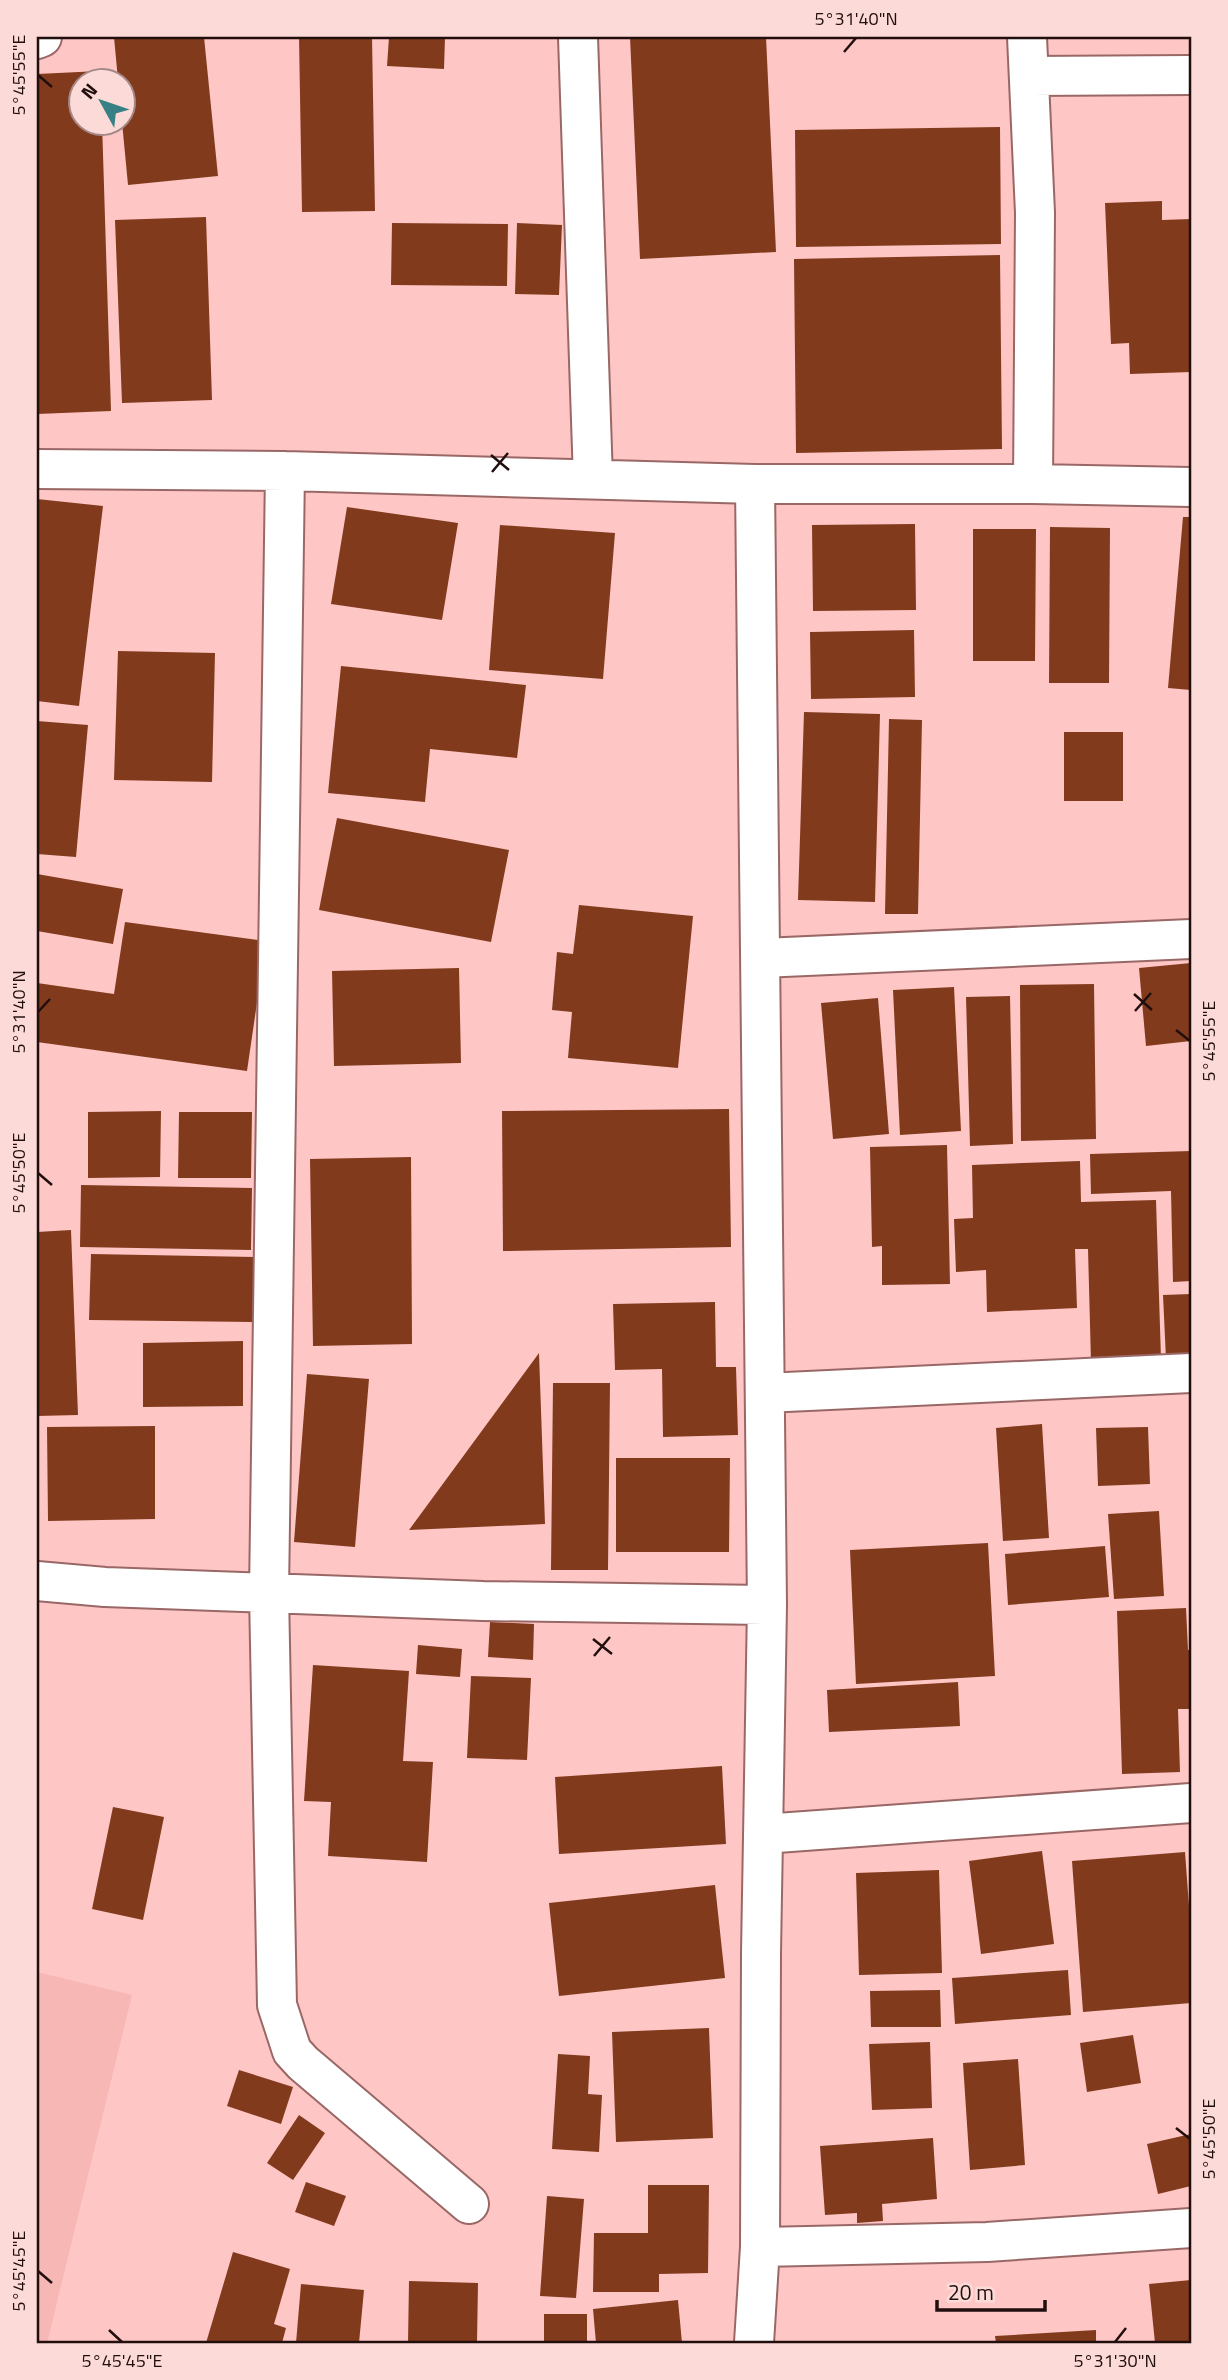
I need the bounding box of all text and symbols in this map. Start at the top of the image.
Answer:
text: 5°31'40"N [814,5,898,32]
text: 5°45'55"E [5,35,32,115]
north arrow [66,66,136,136]
text: N [73,76,104,105]
text: 5°31'40"N [5,970,32,1054]
text: 5°45'55"E [1195,1001,1222,1081]
text: 5°45'50"E [5,1133,32,1213]
text: 5°45'50"E [1195,2099,1222,2179]
text: 5°45'45"E [5,2231,32,2311]
scale bar [937,2268,1046,2312]
text: 20 m [948,2276,994,2308]
text: 5°45'45"E [82,2347,162,2374]
text: 5°31'30"N [1073,2347,1157,2374]

